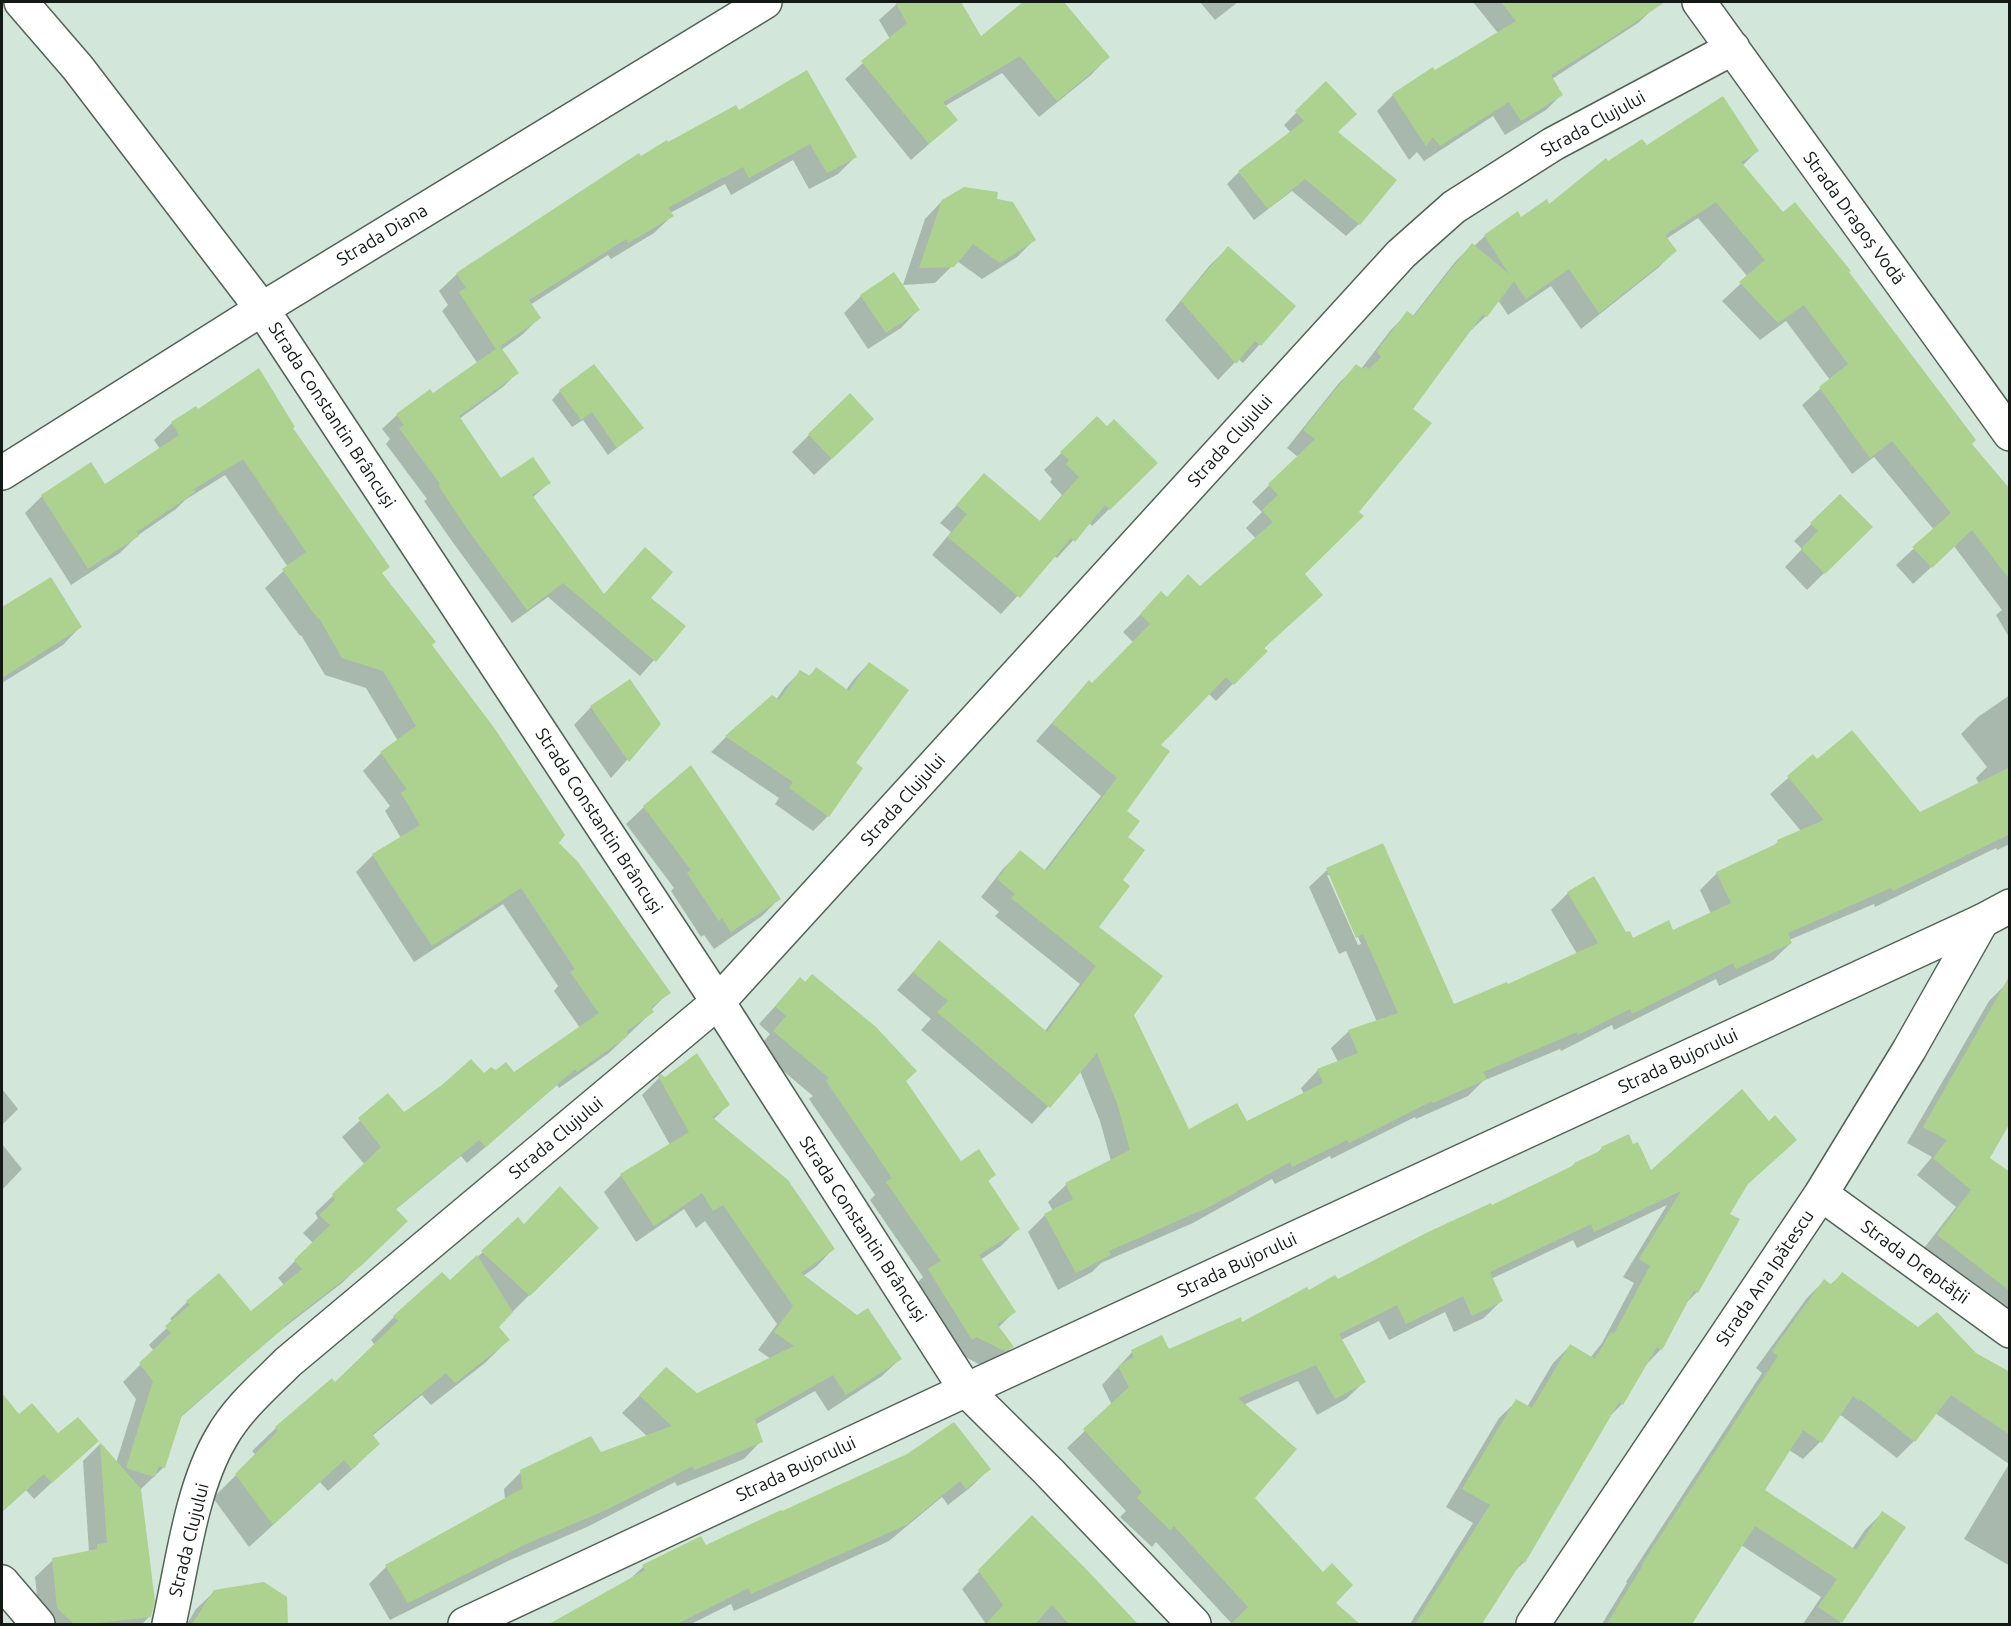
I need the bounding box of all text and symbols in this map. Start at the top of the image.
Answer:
street label: Strada Clujului [1537,86,1649,162]
street label: Strada Dragoș Vodă [1798,147,1910,289]
street label: Strada Diana [333,199,431,271]
street label: Strada Constantin Brâncuși [264,318,400,512]
street label: Strada Clujului [1183,390,1277,492]
street label: Strada Constantin Brâncuși [531,724,667,918]
street label: Strada Clujului [856,749,950,851]
street label: Strada Bujorului [1615,1024,1741,1098]
street label: Strada Clujului [504,1092,608,1184]
street label: Strada Constantin Brâncuși [795,1132,931,1326]
street label: Strada Ana Ipătescu [1711,1206,1819,1350]
street label: Strada Dreptății [1857,1215,1973,1309]
street label: Strada Bujorului [1174,1228,1300,1302]
street label: Strada Bujorului [733,1432,859,1506]
street label: Strada Clujului [164,1481,214,1599]

